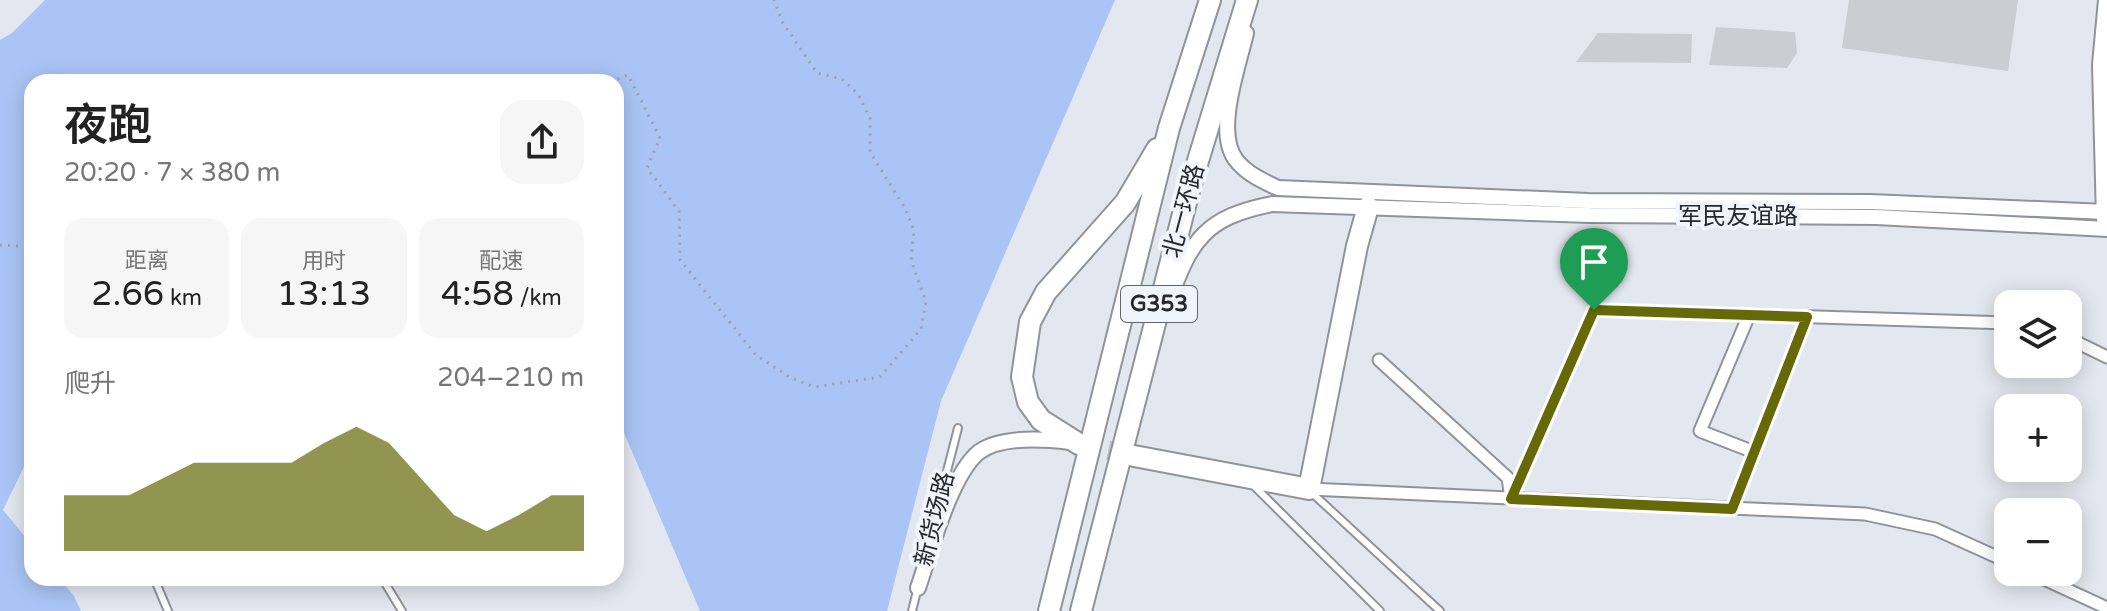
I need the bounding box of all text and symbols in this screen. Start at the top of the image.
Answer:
text: 夜跑 [64,100,152,153]
button: share [500,100,584,184]
text: 20:20 · 7 × 380 m [64,157,280,188]
street label: 北一环路 [1158,161,1210,261]
street label: 军民友谊路 [1678,202,1798,231]
pin [1560,228,1628,310]
icon: arrive [1572,240,1616,284]
text: 距离 [125,248,169,274]
text: 用时 [302,248,346,274]
text: 配速 [479,248,523,274]
text: 2.66 [91,274,164,315]
text: 13:13 [277,274,371,315]
text: 4:58 [441,274,514,315]
text: km [164,285,202,311]
text: /km [514,285,562,311]
road number: G353 [1121,286,1197,322]
map controls [1994,290,2082,586]
button: layers [1994,290,2082,378]
text: 204–210 m [437,362,584,393]
text: 爬升 [64,368,116,399]
button: + [1994,394,2082,482]
street label: 新货场路 [909,469,961,569]
button: − [1994,498,2082,586]

